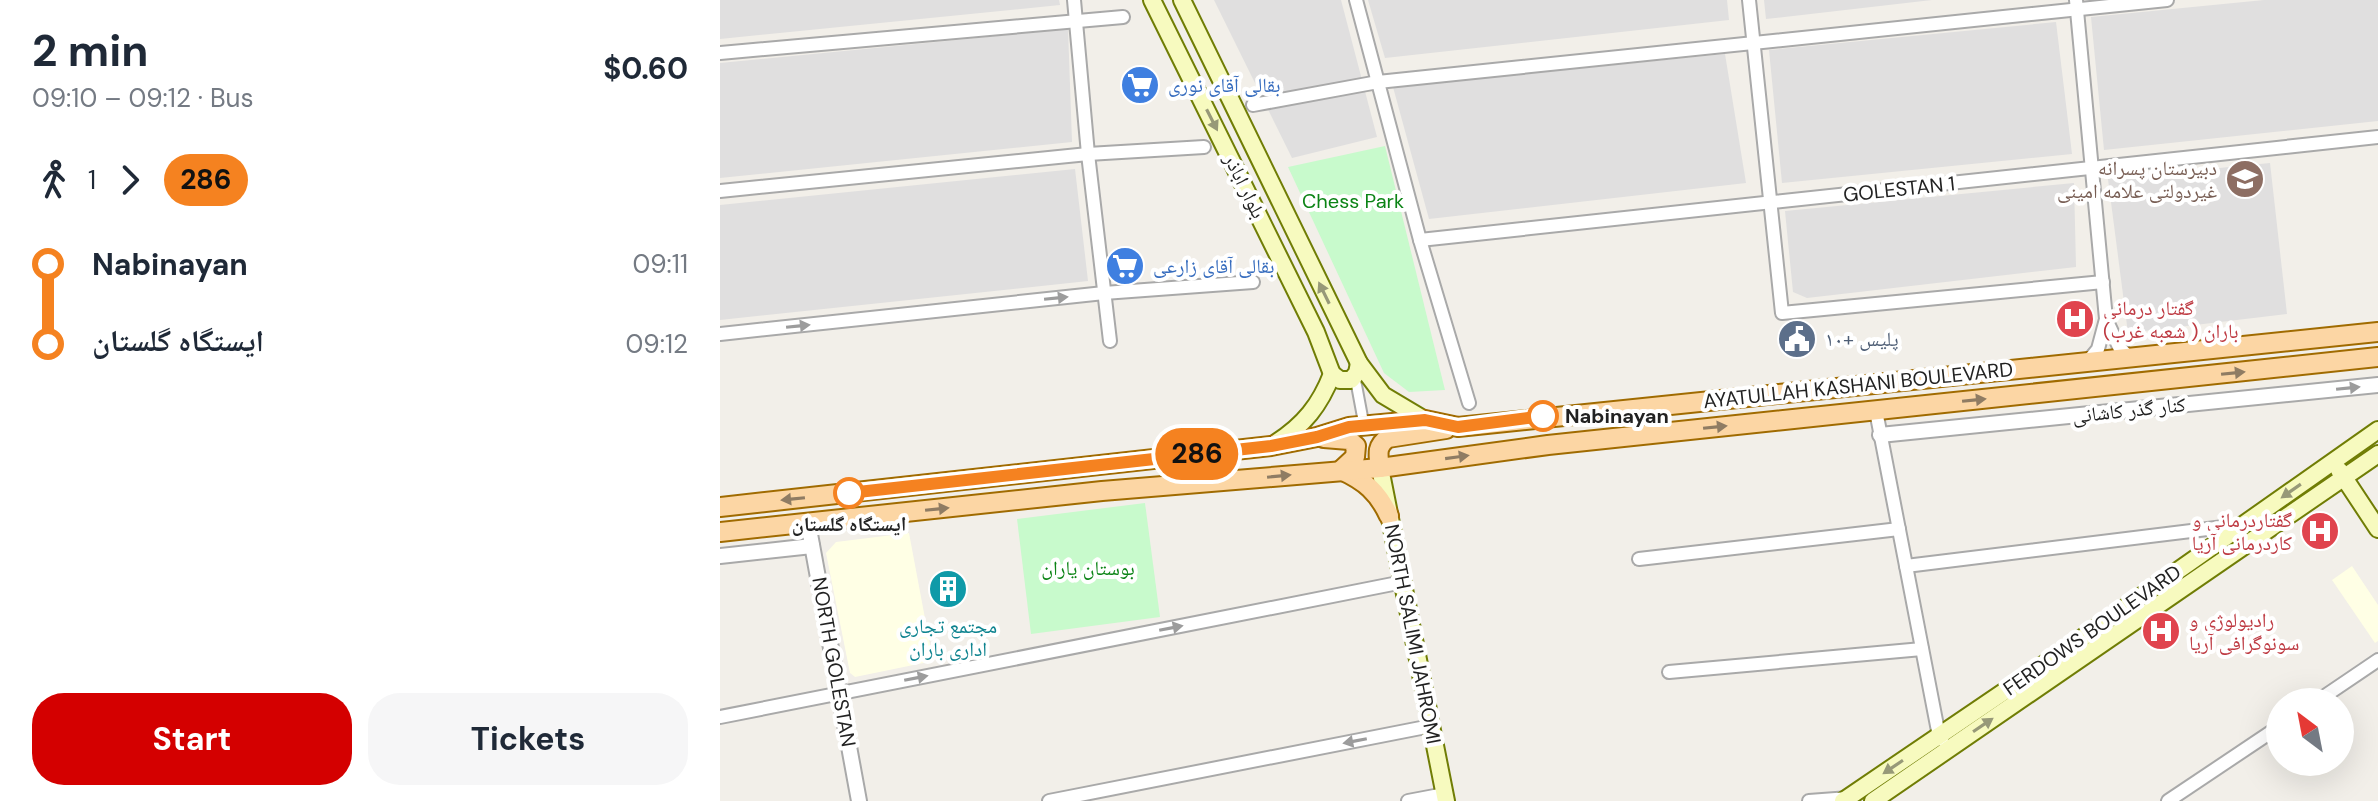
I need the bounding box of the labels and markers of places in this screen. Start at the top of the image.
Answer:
supermarket icon: بقالی آقای نوری [1119,64,1161,106]
place label: بقالی آقای نوری [1168,72,1280,98]
place label: دبیرستان پسرانه غیردولتی علامه امینی [2057,155,2217,204]
school or university icon: دبیرستان پسرانه غیردولتی علامه امینی [2224,158,2266,200]
supermarket icon: بقالی آقای زارعی [1104,245,1146,287]
place label: بقالی آقای زارعی [1153,253,1275,279]
place label: گفتار درمانی باران ( شعبه غرب) [2103,295,2239,344]
hospital icon: گفتار درمانی باران ( شعبه غرب) [2054,298,2096,340]
public building icon: پلیس +۱۰ [1776,318,1818,360]
place label: پلیس +۱۰ [1825,326,1899,352]
marker: Nabinayan [1528,401,1558,431]
place label: Nabinayan [1565,403,1669,429]
marker: ایستگاه گلستان [834,478,864,508]
place label: گفتاردرمانی و کاردرمانی آریا [2192,507,2292,556]
hospital icon: گفتاردرمانی و کاردرمانی آریا [2299,510,2341,552]
place label: ایستگاه گلستان [792,511,906,537]
building icon: مجتمع تجاری اداری باران [927,568,969,610]
place label: رادیولوژی و سونوگرافی آریا [2189,607,2299,656]
hospital icon: رادیولوژی و سونوگرافی آریا [2140,610,2182,652]
place label: مجتمع تجاری اداری باران [899,613,997,662]

